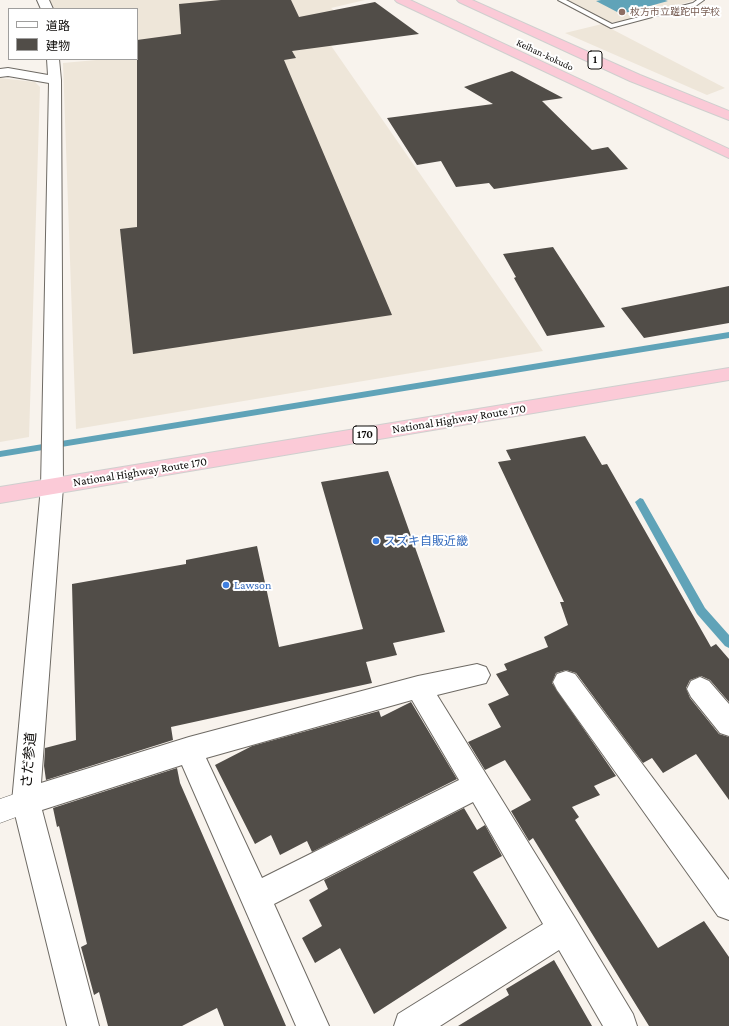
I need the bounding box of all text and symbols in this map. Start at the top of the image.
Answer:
place label: 枚方市立蹉跎中学校 [630,6,720,18]
marker: 枚方市立蹉跎中学校 [617,7,627,17]
legend [8,8,138,60]
text: 道路 [46,19,70,33]
street label: Keihan-kokudo [515,37,575,73]
text: 建物 [46,39,70,53]
road number: 1 [588,51,602,69]
street label: National Highway Route 170 [391,401,527,437]
road number: 170 [353,426,377,444]
street label: National Highway Route 170 [72,454,208,490]
place label: スズキ自販近畿 [384,534,468,548]
marker: スズキ自販近畿 [371,536,381,546]
place label: Lawson [234,578,271,592]
marker: Lawson [221,580,231,590]
street label: さだ参道 [18,731,40,789]

